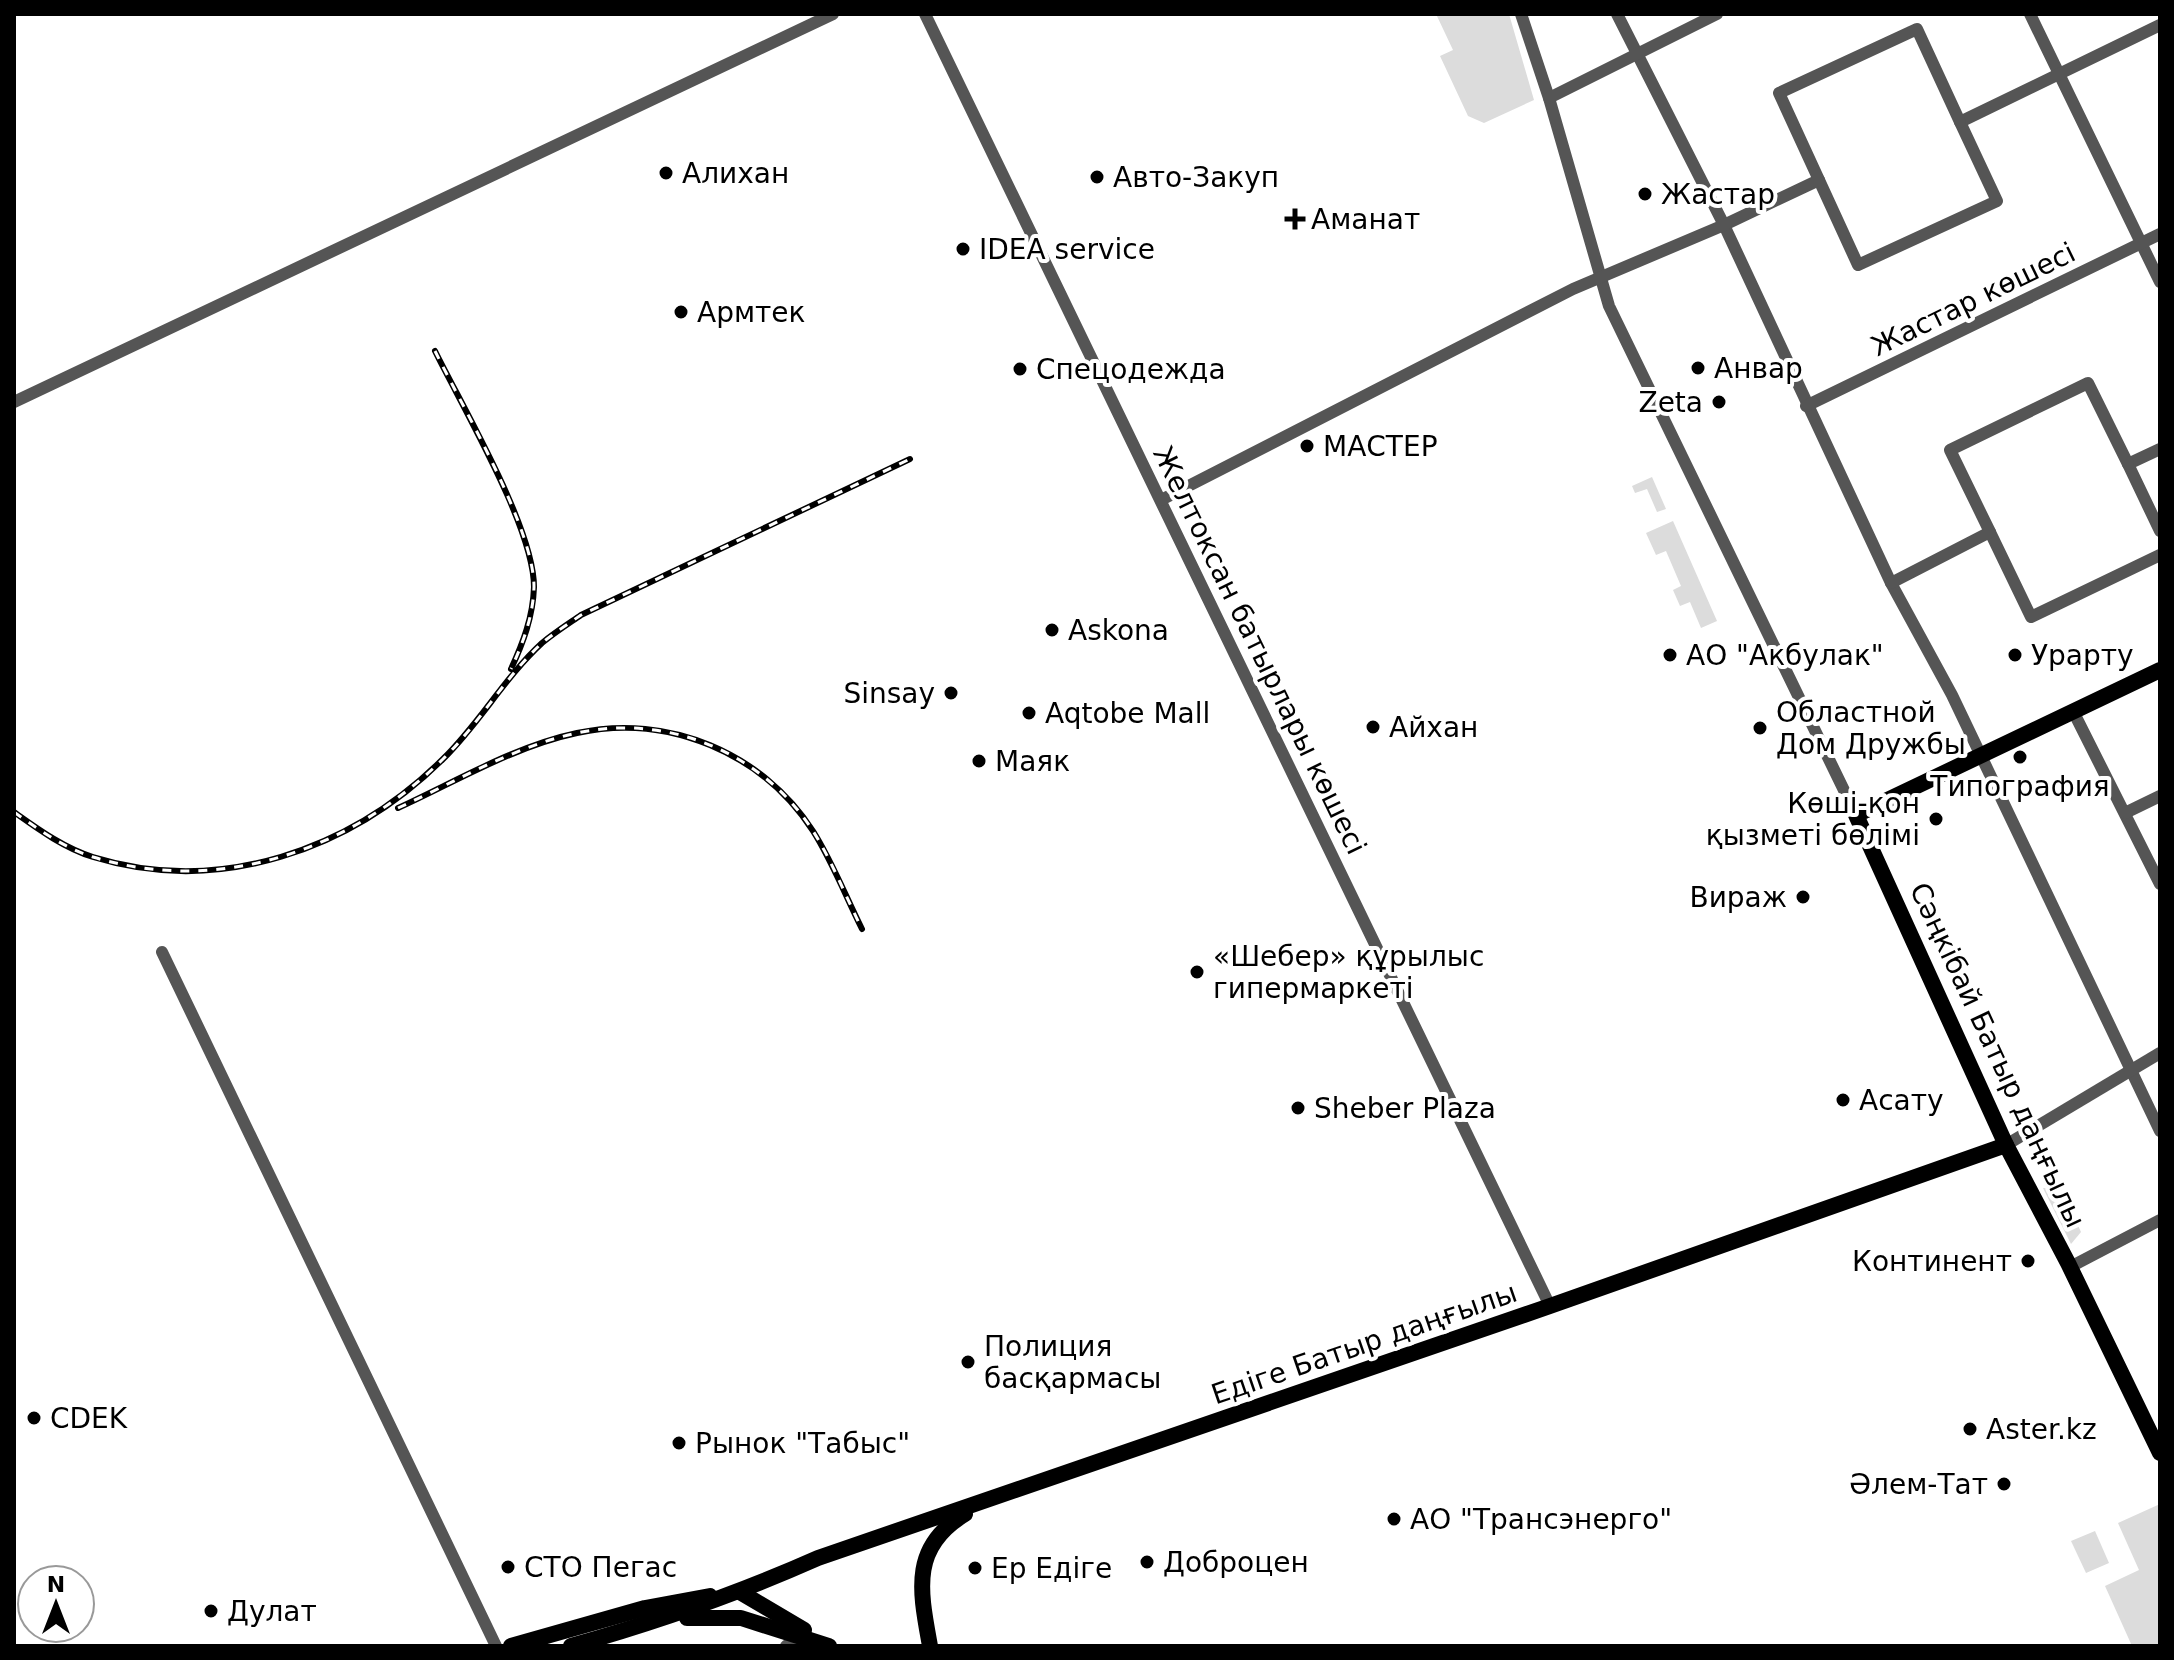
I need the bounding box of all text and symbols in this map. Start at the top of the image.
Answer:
place label: Алихан [682,157,789,190]
place label: Авто-Закуп [1113,161,1279,194]
marker: Алихан [657,164,675,182]
marker: Авто-Закуп [1088,168,1106,186]
place label: Жастар [1661,178,1775,211]
marker: Жастар [1636,185,1654,203]
place label: Аманат [1311,203,1420,236]
marker: Аманат [1286,210,1304,228]
place label: IDEA service [979,233,1155,266]
street label: Жастар көшесі [1866,236,2081,363]
marker: IDEA service [954,240,972,258]
place label: Армтек [697,296,806,329]
marker: Армтек [672,303,690,321]
place label: Анвар [1714,352,1803,385]
place label: Спецодежда [1036,353,1226,386]
marker: Анвар [1689,359,1707,377]
marker: Спецодежда [1011,360,1029,378]
place label: Zeta [1638,386,1703,419]
marker: Zeta [1710,393,1728,411]
place label: МАСТЕР [1323,430,1438,463]
marker: МАСТЕР [1298,437,1316,455]
street label: Желтоксан батырлары көшесі [1146,441,1373,860]
place label: Askona [1068,614,1169,647]
marker: Askona [1043,621,1061,639]
place label: АО "Акбулак" [1686,639,1884,672]
place label: Урарту [2031,639,2134,672]
marker: АО "Акбулак" [1661,646,1679,664]
marker: Урарту [2006,646,2024,664]
place label: Sinsay [843,677,935,710]
marker: Sinsay [942,684,960,702]
place label: Областной Дом Дружбы [1776,696,1966,761]
place label: Aqtobe Mall [1045,697,1210,730]
marker: Aqtobe Mall [1020,704,1038,722]
place label: Айхан [1389,711,1478,744]
marker: Айхан [1364,718,1382,736]
marker: Областной Дом Дружбы [1751,719,1769,737]
place label: Маяк [995,745,1070,778]
marker: Типография [2011,748,2029,766]
marker: Маяк [970,752,988,770]
place label: Типография [1929,770,2110,803]
place label: Көші-қон қызметі бөлімі [1706,787,1920,852]
marker: Көші-қон қызметі бөлімі [1927,810,1945,828]
street label: Сәңкібай Батыр даңғылы [1903,878,2092,1233]
place label: Вираж [1689,881,1787,914]
marker: Вираж [1794,888,1812,906]
place label: «Шебер» құрылыс гипермаркеті [1213,940,1484,1005]
marker: «Шебер» құрылыс гипермаркеті [1188,963,1206,981]
place label: Асату [1859,1084,1944,1117]
marker: Асату [1834,1091,1852,1109]
place label: Sheber Plaza [1314,1092,1496,1125]
marker: Sheber Plaza [1289,1099,1307,1117]
place label: Континент [1852,1245,2012,1278]
marker: Континент [2019,1252,2037,1270]
street label: Едіге Батыр даңғылы [1207,1276,1521,1411]
place label: Полиция басқармасы [984,1330,1161,1395]
marker: Полиция басқармасы [959,1353,977,1371]
place label: CDEK [50,1402,128,1435]
marker: CDEK [25,1409,43,1427]
place label: Aster.kz [1986,1413,2097,1446]
marker: Aster.kz [1961,1420,1979,1438]
place label: Рынок "Табыс" [695,1427,910,1460]
marker: Рынок "Табыс" [670,1434,688,1452]
place label: Әлем-Тат [1849,1468,1988,1501]
marker: Әлем-Тат [1995,1475,2013,1493]
place label: АО "Трансэнерго" [1410,1503,1672,1536]
marker: АО "Трансэнерго" [1385,1510,1403,1528]
place label: Доброцен [1163,1546,1309,1579]
place label: СТО Пегас [524,1551,677,1584]
place label: Ер Едіге [991,1552,1112,1585]
marker: Доброцен [1138,1553,1156,1571]
marker: СТО Пегас [499,1558,517,1576]
marker: Ер Едіге [966,1559,984,1577]
north arrow [16,1564,96,1644]
text: N [47,1572,65,1597]
place label: Дулат [227,1595,317,1628]
marker: Дулат [202,1602,220,1620]

